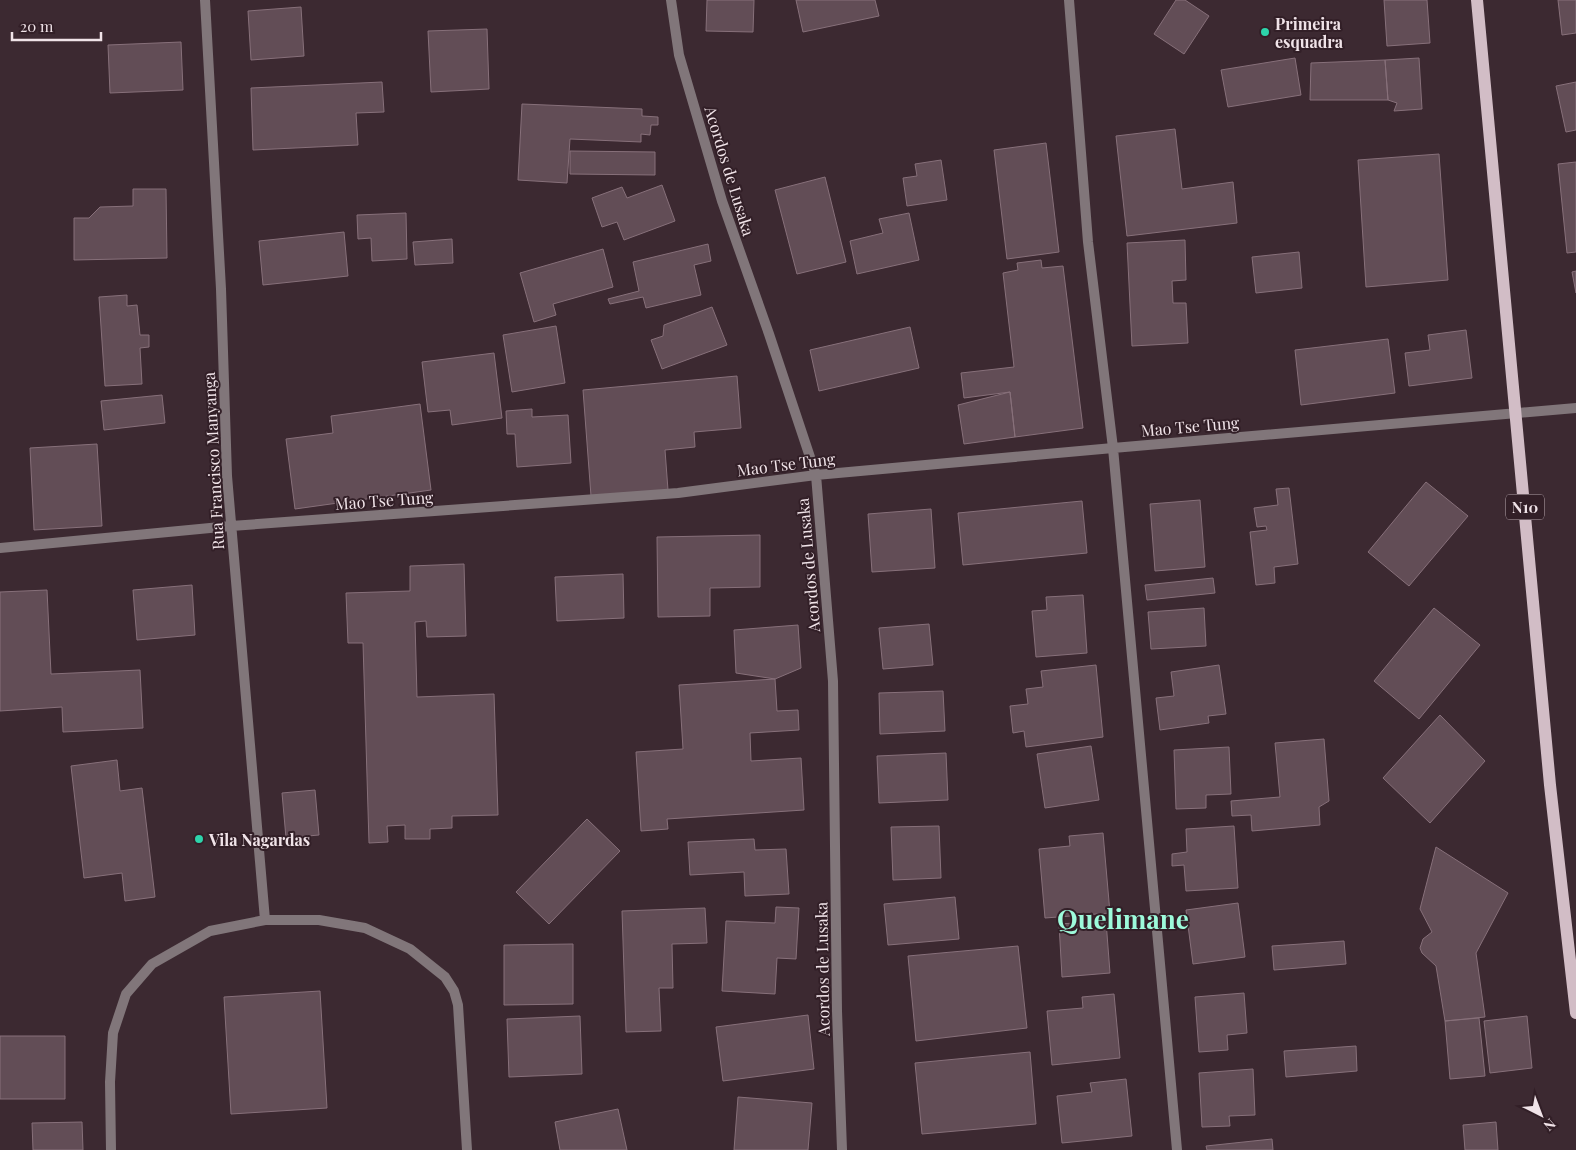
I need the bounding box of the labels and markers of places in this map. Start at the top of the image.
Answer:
place label: Primeira esquadra [1275,13,1344,52]
marker: Primeira esquadra [1259,26,1271,38]
place label: Vila Nagardas [208,829,310,850]
marker: Vila Nagardas [193,833,205,845]

